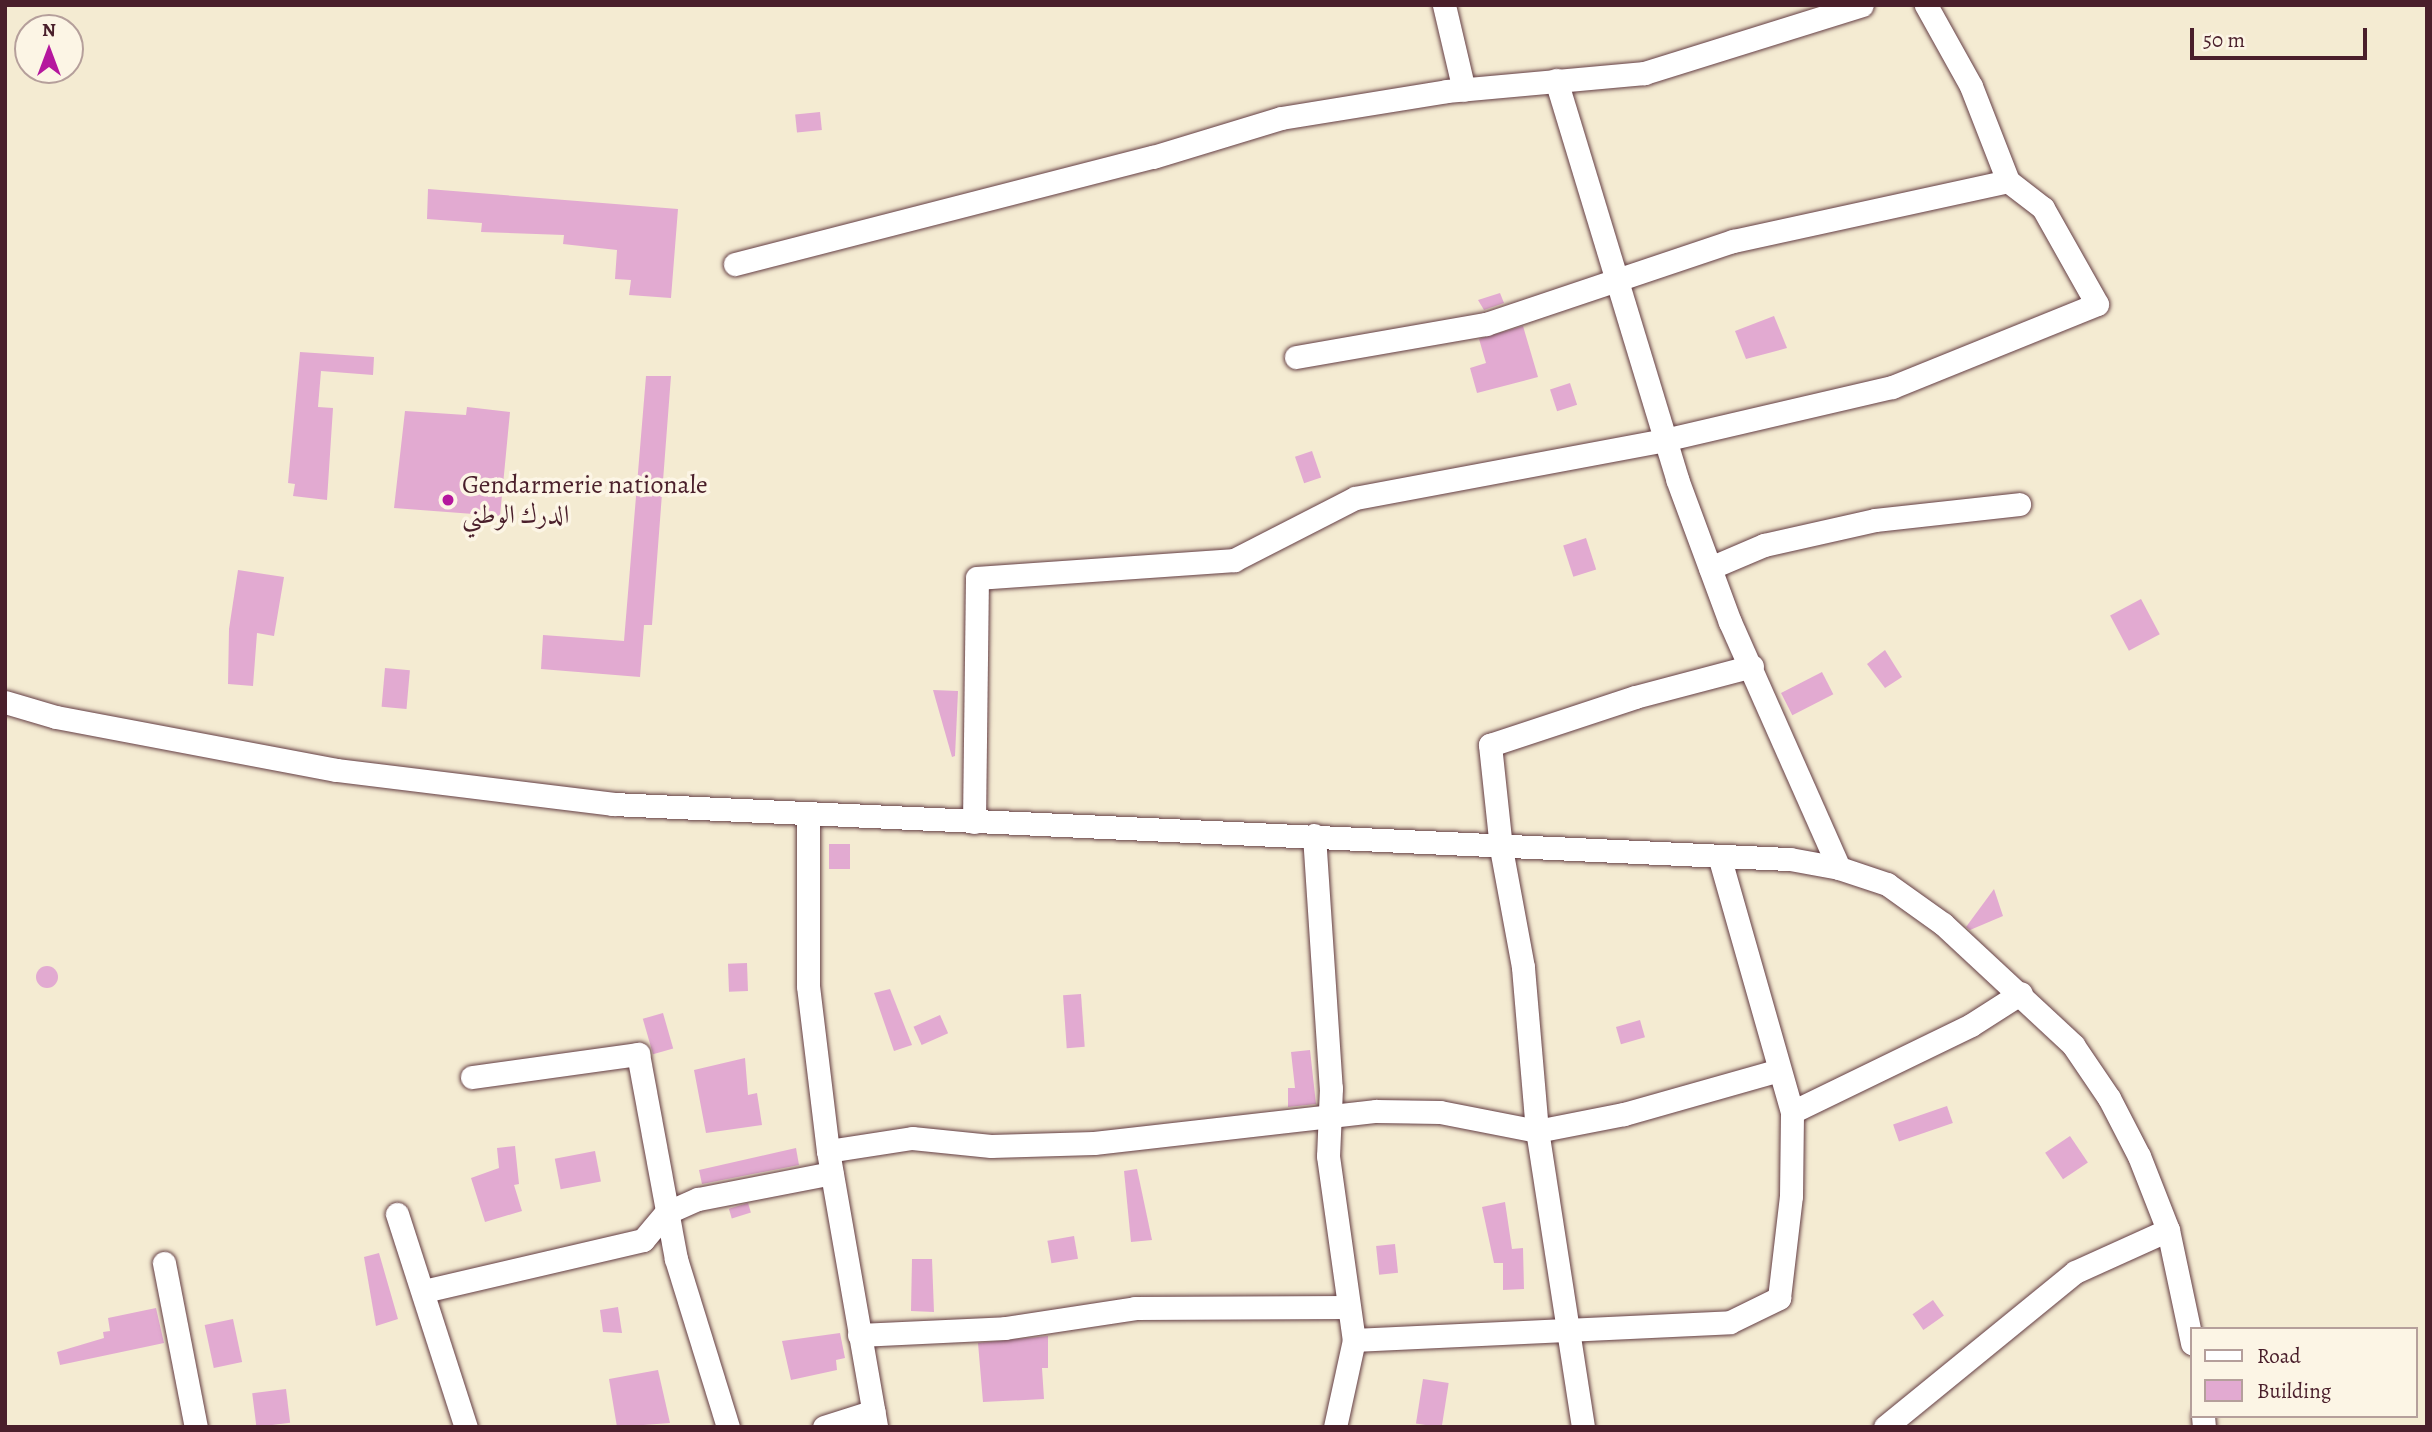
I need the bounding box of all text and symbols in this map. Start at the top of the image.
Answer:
north arrow [14,14,84,84]
scale bar [2194,14,2371,58]
text: N [42,17,56,43]
text: 50 m [2203,26,2245,54]
place label: Gendarmerie nationale الدرك الوطني [462,469,708,530]
marker: Gendarmerie nationale الدرك الوطني [440,492,456,508]
legend [2190,1327,2418,1418]
text: Road [2257,1342,2301,1370]
text: Building [2257,1377,2331,1405]

